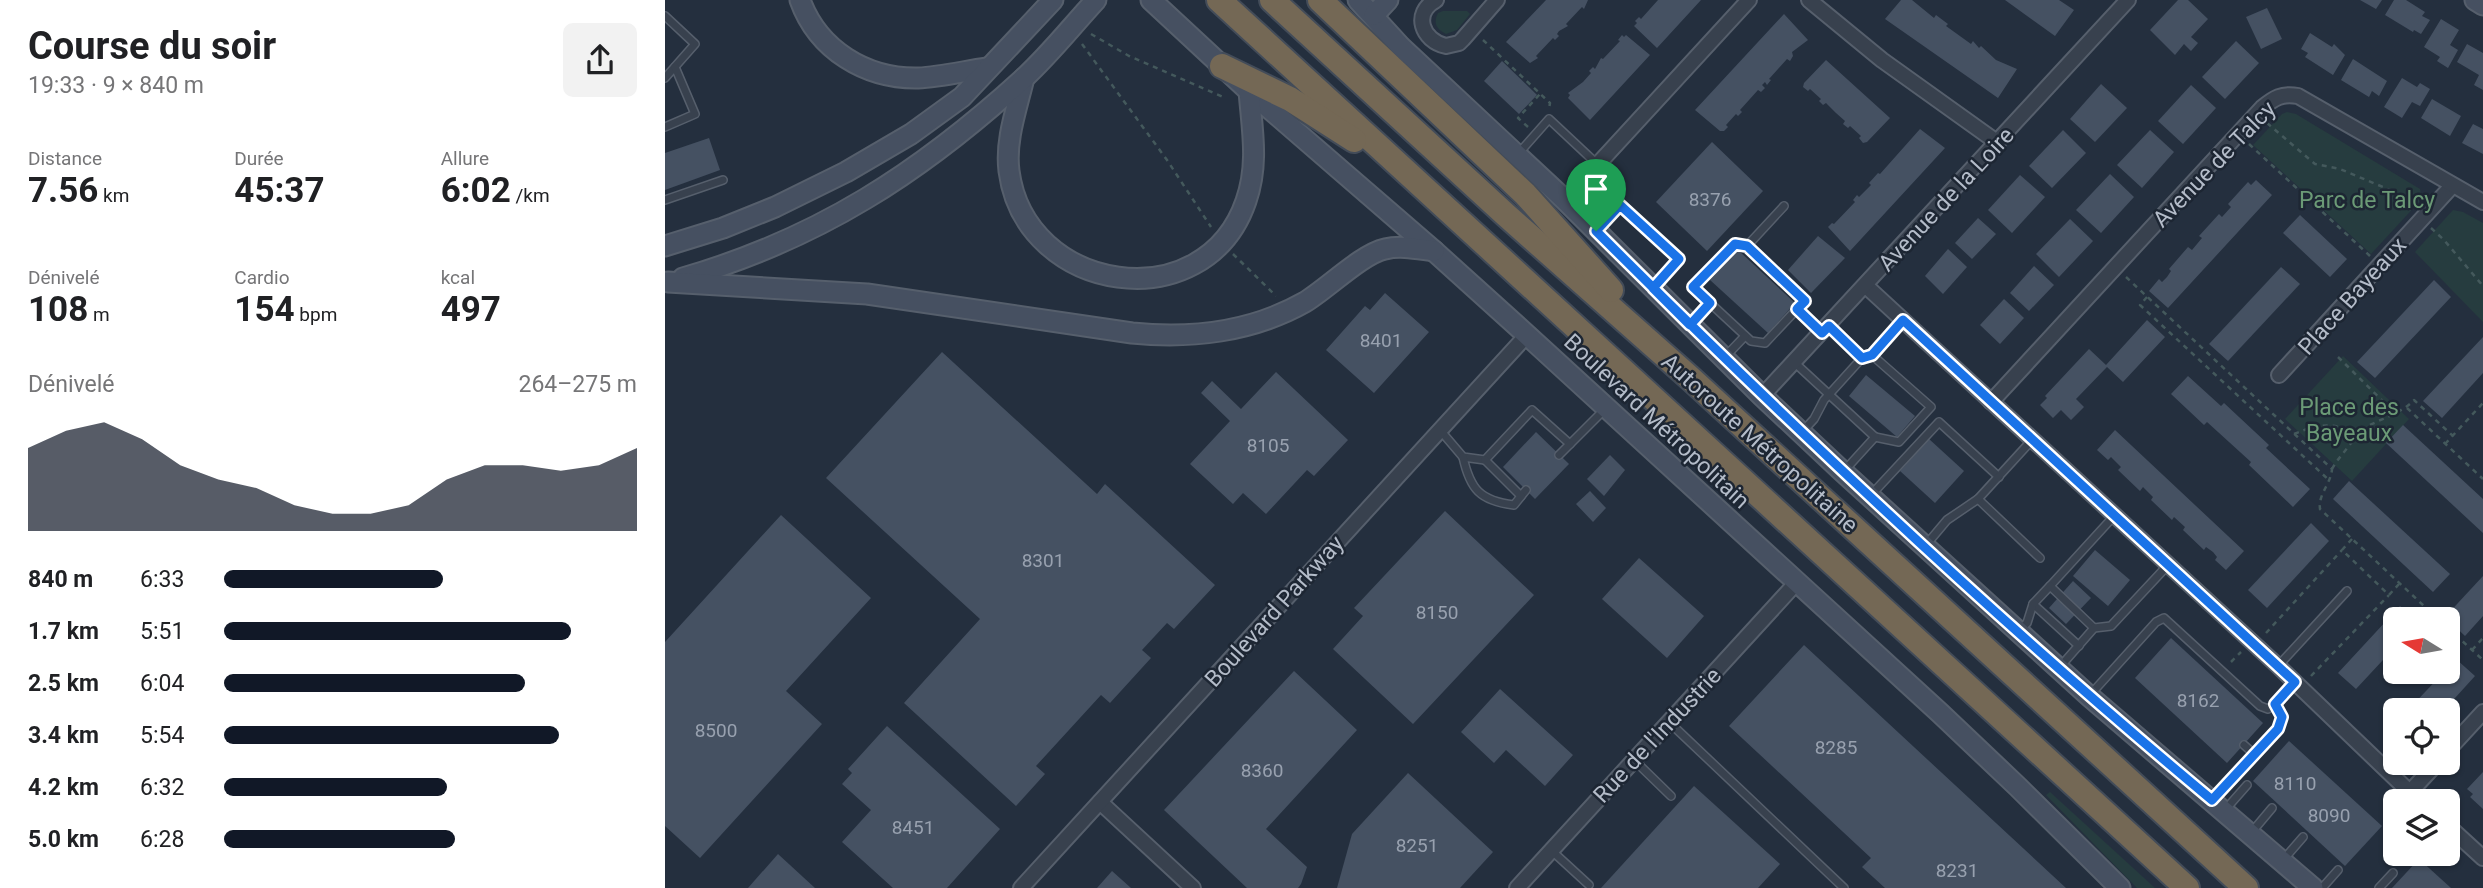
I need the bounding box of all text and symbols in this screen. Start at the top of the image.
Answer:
button: share [563,23,637,97]
text: Course du soir [28,24,276,68]
text: 19:33 · 9 × 840 m [28,72,204,99]
street label: Avenue de Talcy [2147,96,2281,233]
street label: Avenue de la Loire [1873,122,2020,277]
text: Distance [28,147,102,170]
text: Durée [234,147,284,170]
text: Allure [441,147,489,170]
pin [1566,159,1626,231]
text: 7.56 [28,170,98,211]
text: 45:37 [234,170,325,211]
text: 6:02 [441,170,511,211]
icon: arrive [1577,170,1615,208]
text: km [98,184,129,207]
text: /km [511,184,550,207]
park label: Parc de Talcy [2299,187,2435,214]
house number: 8376 [1689,188,1731,211]
street label: Place Bayeaux [2293,232,2412,361]
text: Dénivelé [28,266,100,289]
text: Cardio [234,266,289,289]
text: kcal [441,266,475,289]
text: 108 [28,289,88,330]
text: 154 [234,289,295,330]
text: 497 [441,289,501,330]
text: m [88,303,110,326]
text: bpm [295,303,337,326]
street label: Boulevard Métropolitain [1558,328,1755,514]
house number: 8401 [1360,329,1402,352]
street label: Autoroute Métropolitaine [1656,348,1863,539]
text: Dénivelé [28,371,115,398]
text: 264–275 m [518,371,637,398]
park label: Place des Bayeaux [2299,394,2399,447]
house number: 8105 [1247,434,1289,457]
street label: Boulevard Parkway [1199,530,1350,693]
house number: 8301 [1022,549,1064,572]
text: 840 m [28,566,93,593]
text: 6:33 [140,566,184,593]
house number: 8150 [1416,601,1458,624]
north arrow [2383,607,2461,684]
map controls [2383,607,2460,866]
text: 1.7 km [28,618,99,645]
text: 5:51 [140,618,184,645]
street label: Rue de l'Industrie [1588,662,1727,808]
text: 2.5 km [28,670,99,697]
text: 6:04 [140,670,184,697]
house number: 8162 [2177,689,2219,712]
button: locate [2383,698,2460,775]
house number: 8500 [695,719,737,742]
text: 3.4 km [28,722,99,749]
text: 5:54 [140,722,184,749]
house number: 8285 [1815,736,1857,759]
house number: 8360 [1241,759,1283,782]
house number: 8110 [2274,772,2316,795]
text: 4.2 km [28,774,99,801]
text: 6:32 [140,774,184,801]
button: layers [2383,789,2460,866]
house number: 8090 [2308,804,2350,827]
house number: 8451 [892,816,934,839]
text: 5.0 km [28,826,99,853]
text: 6:28 [140,826,184,853]
house number: 8251 [1396,834,1438,857]
house number: 8231 [1936,859,1978,882]

